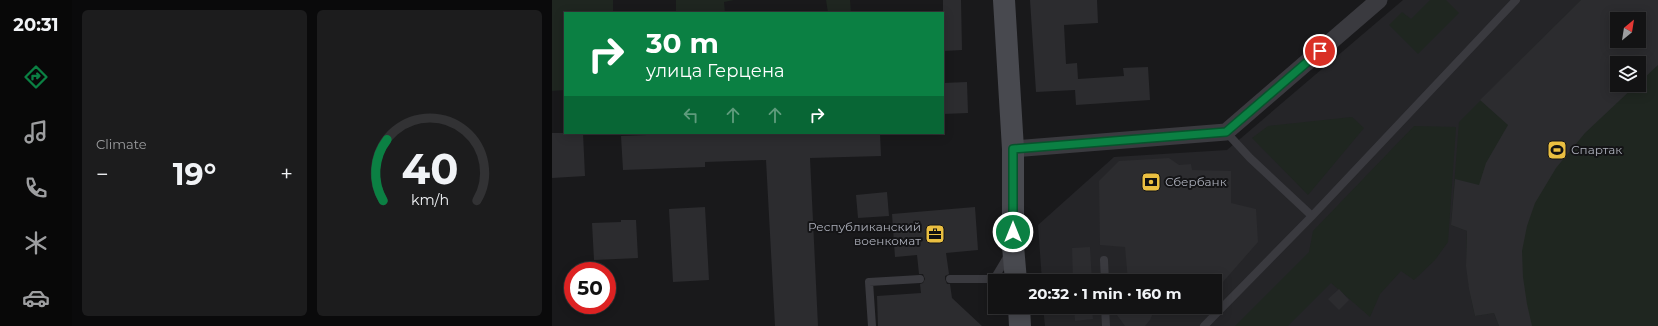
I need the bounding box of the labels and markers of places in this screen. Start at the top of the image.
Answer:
pin [1303,34,1337,68]
sports icon: Спартак [1546,139,1568,161]
place label: Спартак [1571,142,1622,157]
bank icon: Сбербанк [1140,171,1162,193]
place label: Сбербанк [1165,174,1227,189]
place label: Республиканский военкомат [808,219,921,248]
office icon: Республиканский военкомат [924,223,946,245]

